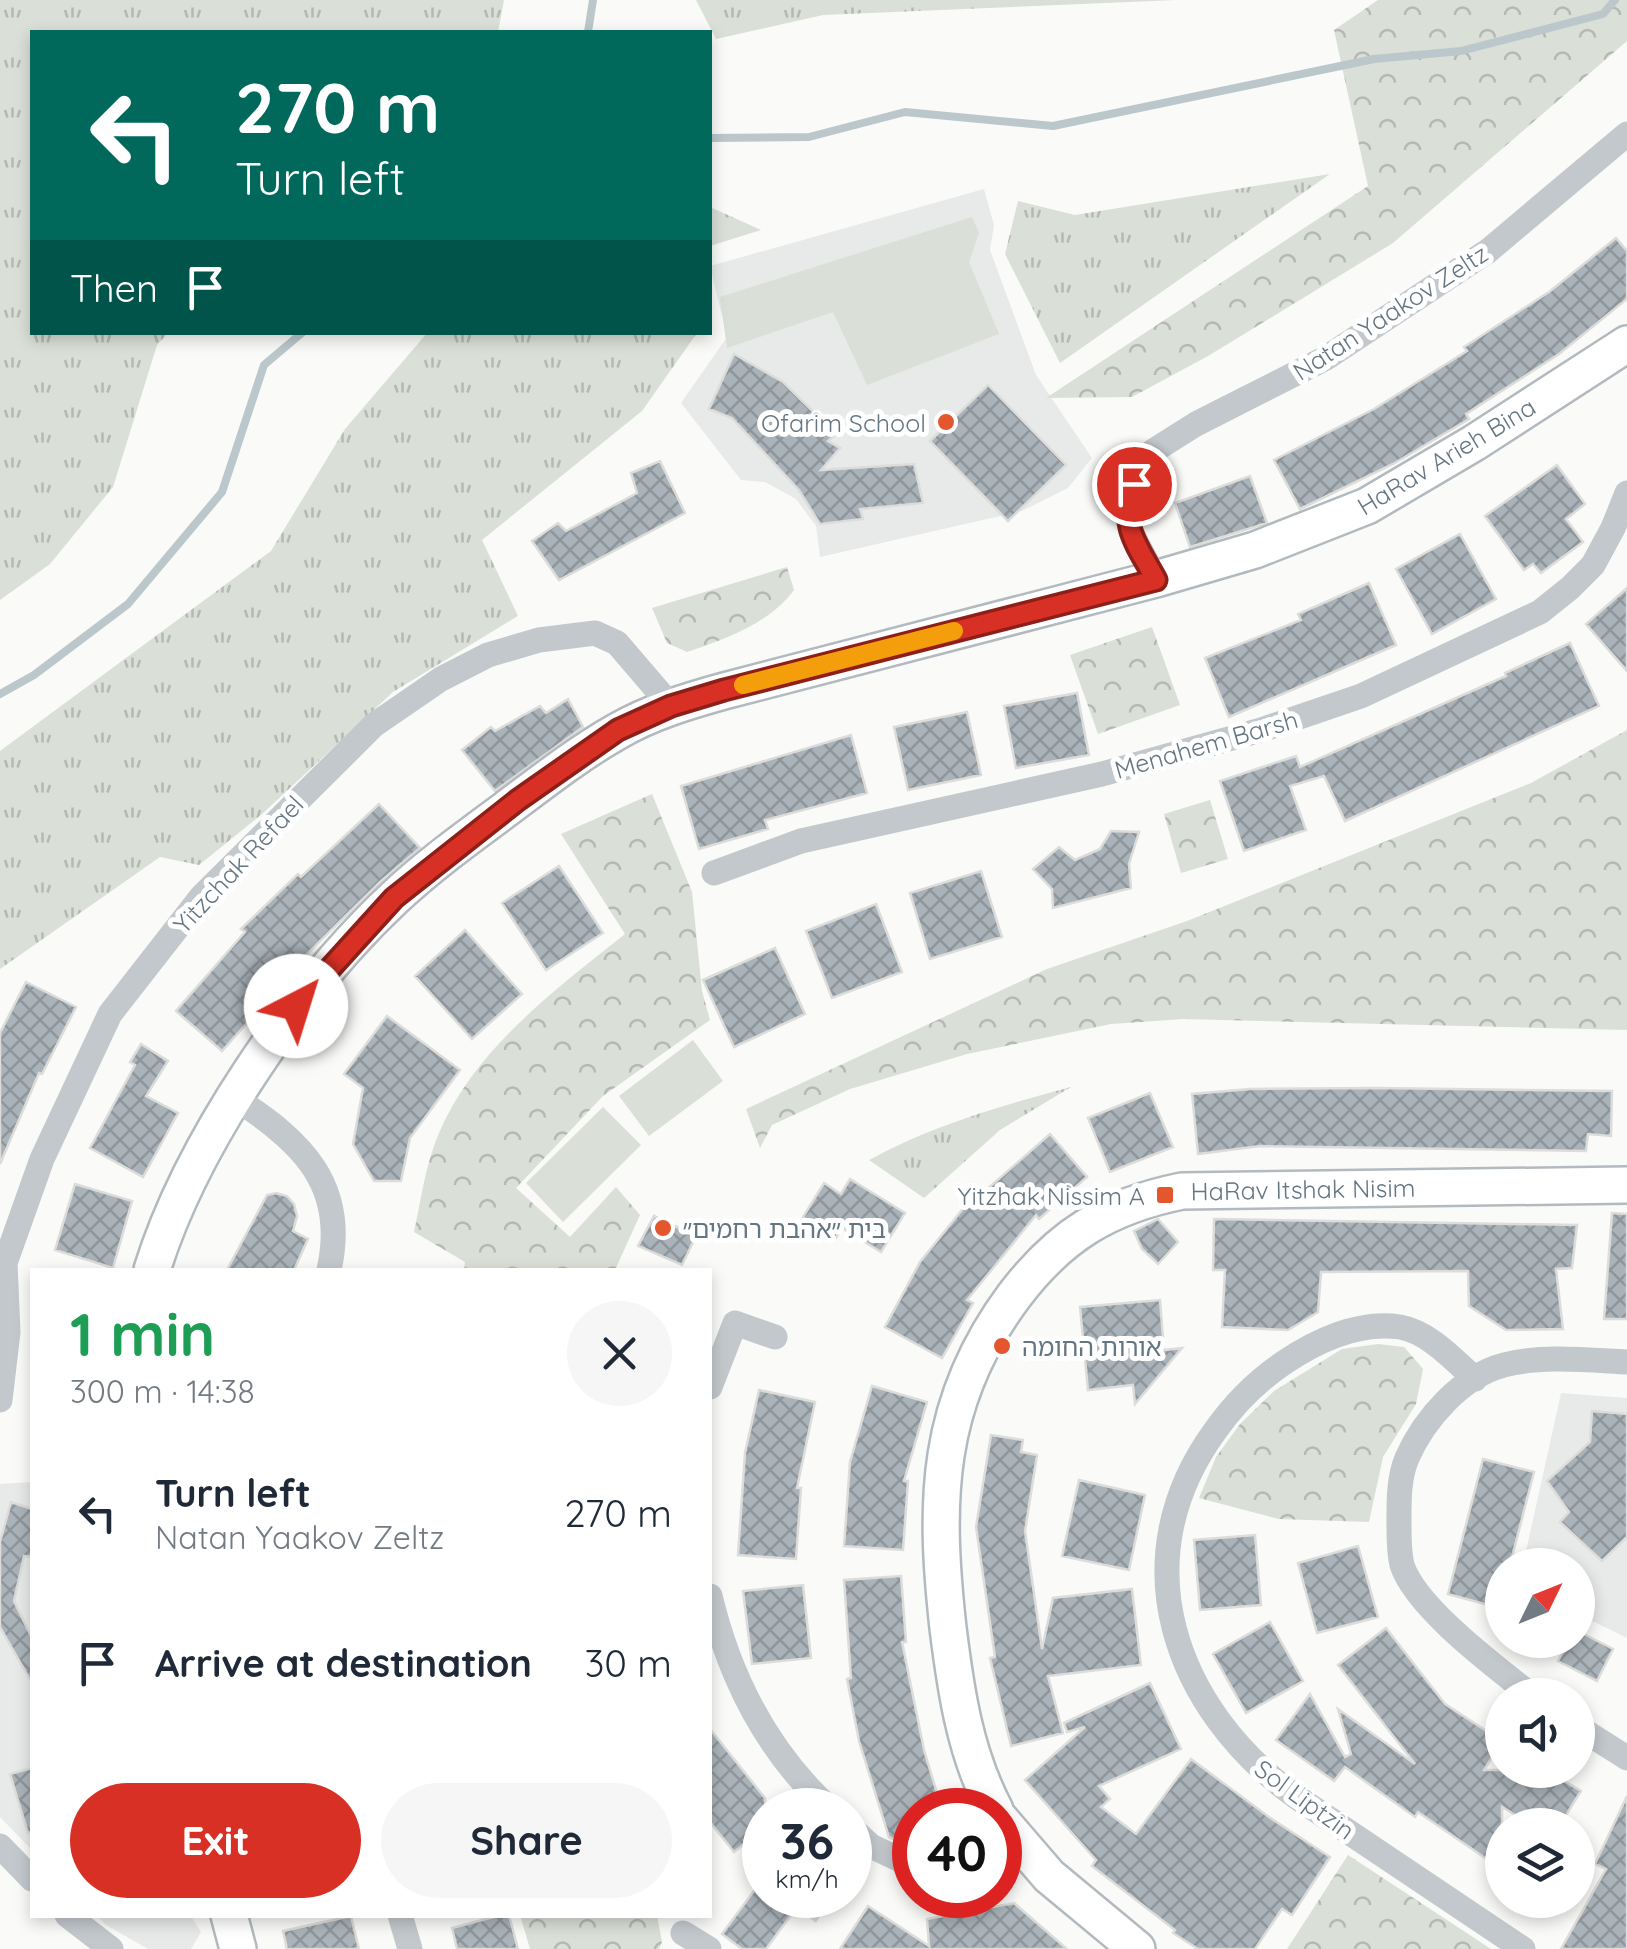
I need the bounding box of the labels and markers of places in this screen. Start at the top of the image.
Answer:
place label: Ofarim School [761,407,926,438]
marker: Ofarim School [935,411,957,433]
pin [1092,442,1177,527]
place label: Yitzhak Nissim A [958,1180,1145,1211]
marker: Yitzhak Nissim A [1154,1184,1176,1206]
place label: בית ״אהבת רחמים״ [683,1213,886,1244]
marker: בית ״אהבת רחמים״ [652,1217,674,1239]
place label: אורות החומה [1022,1331,1162,1362]
marker: אורות החומה [991,1335,1013,1357]

